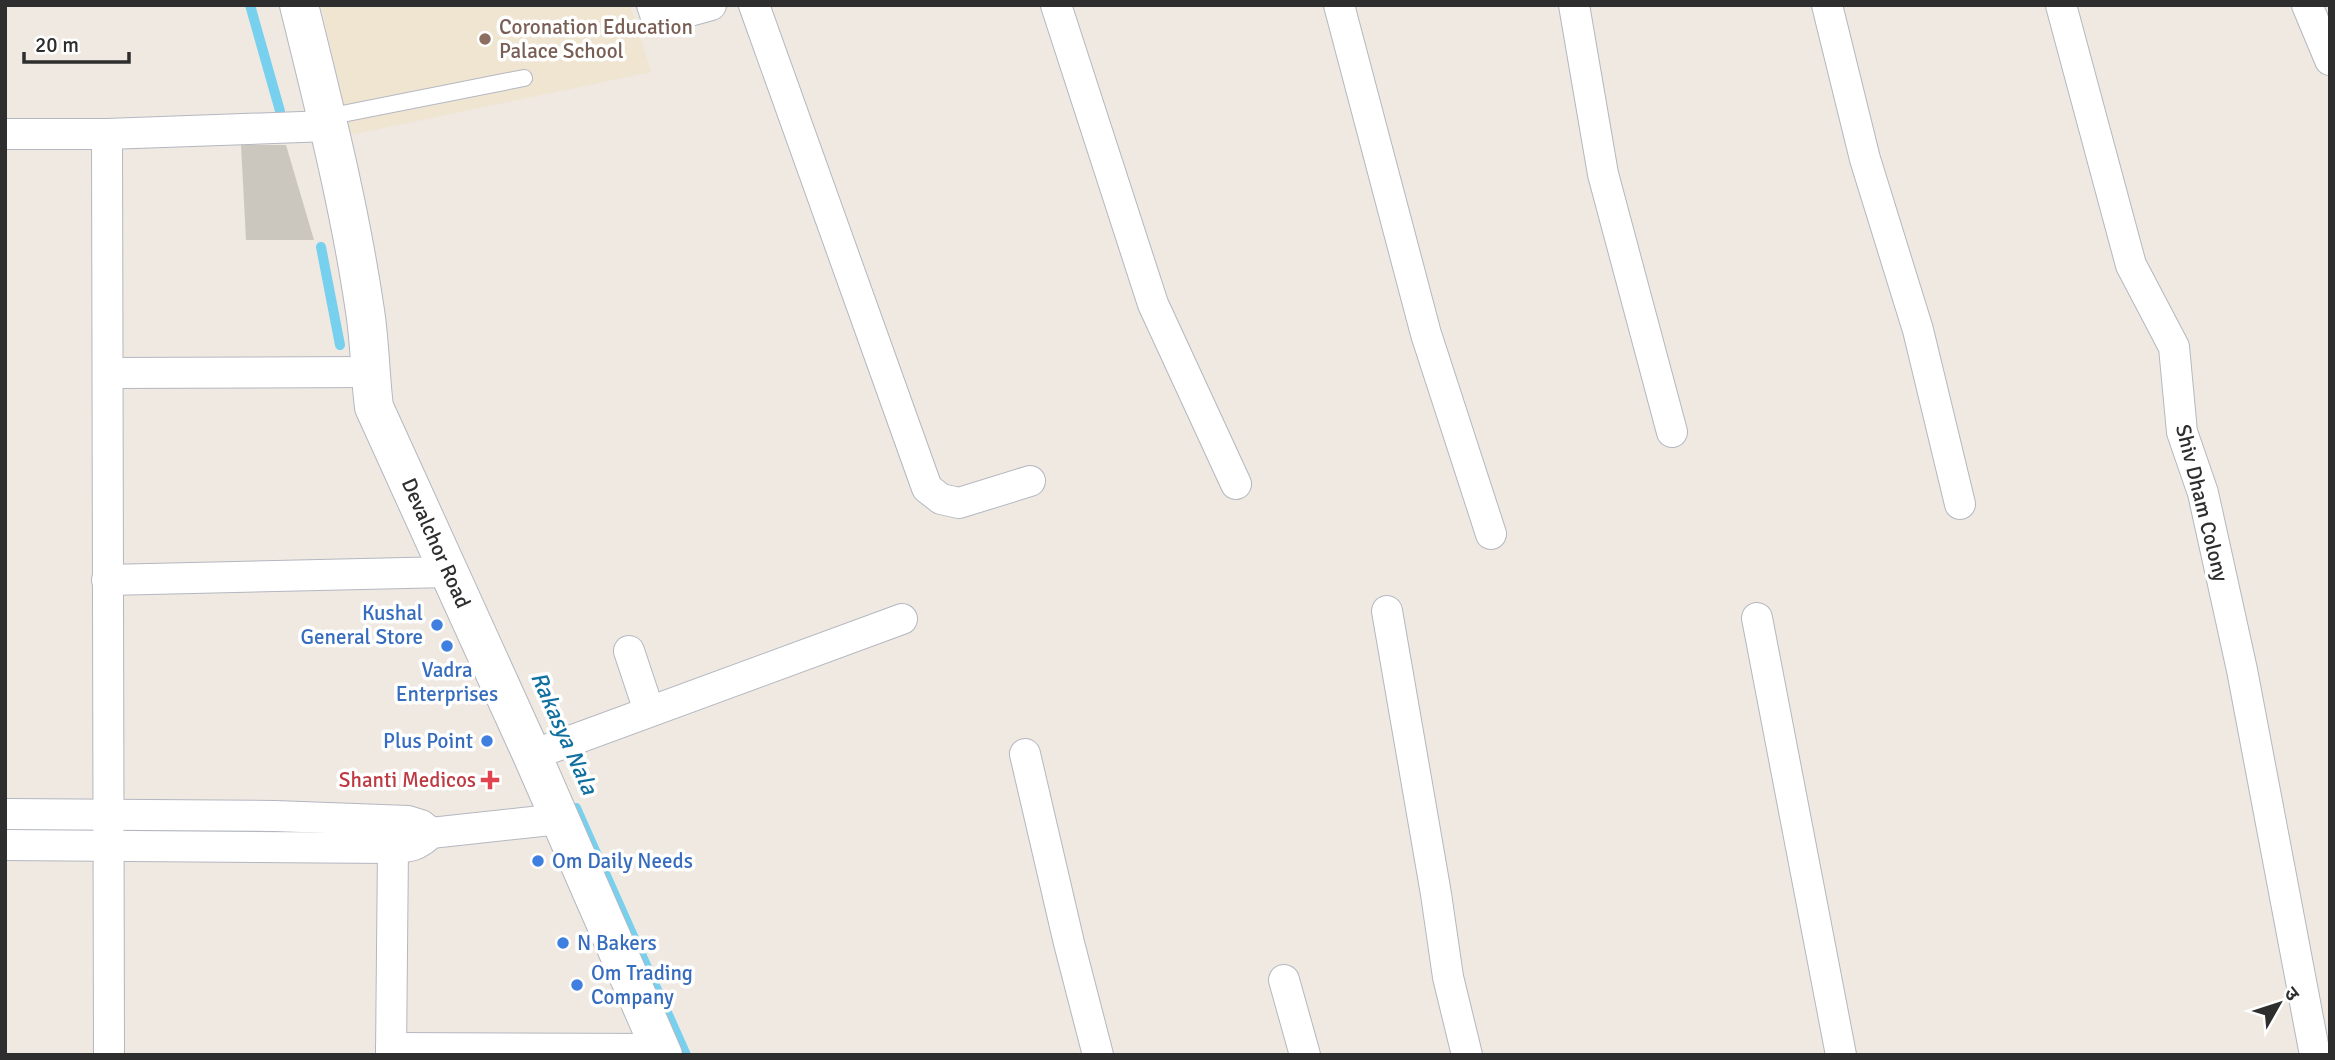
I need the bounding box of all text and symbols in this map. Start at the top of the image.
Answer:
place label: Coronation Education Palace School [499,14,693,64]
scale bar [24,21,130,65]
marker: Coronation Education Palace School [477,31,493,47]
text: 20 m [35,32,79,58]
street label: Shiv Dham Colony [2170,422,2234,584]
street label: Devalchor Road [396,474,476,612]
place label: Kushal General Store [300,600,423,650]
marker: Kushal General Store [429,617,445,633]
marker: Vadra Enterprises [439,638,455,654]
place label: Vadra Enterprises [396,657,498,707]
water label: Rakasya Nala [524,667,605,800]
place label: Plus Point [383,728,473,754]
marker: Plus Point [479,733,495,749]
place label: Shanti Medicos [339,767,476,793]
marker: Shanti Medicos [482,772,498,788]
place label: Om Daily Needs [552,848,693,874]
marker: Om Daily Needs [530,853,546,869]
place label: N Bakers [577,930,657,956]
marker: N Bakers [555,935,571,951]
place label: Om Trading Company [591,960,693,1010]
north arrow [2244,969,2314,1039]
marker: Om Trading Company [569,977,585,993]
text: उ [2279,982,2305,1006]

